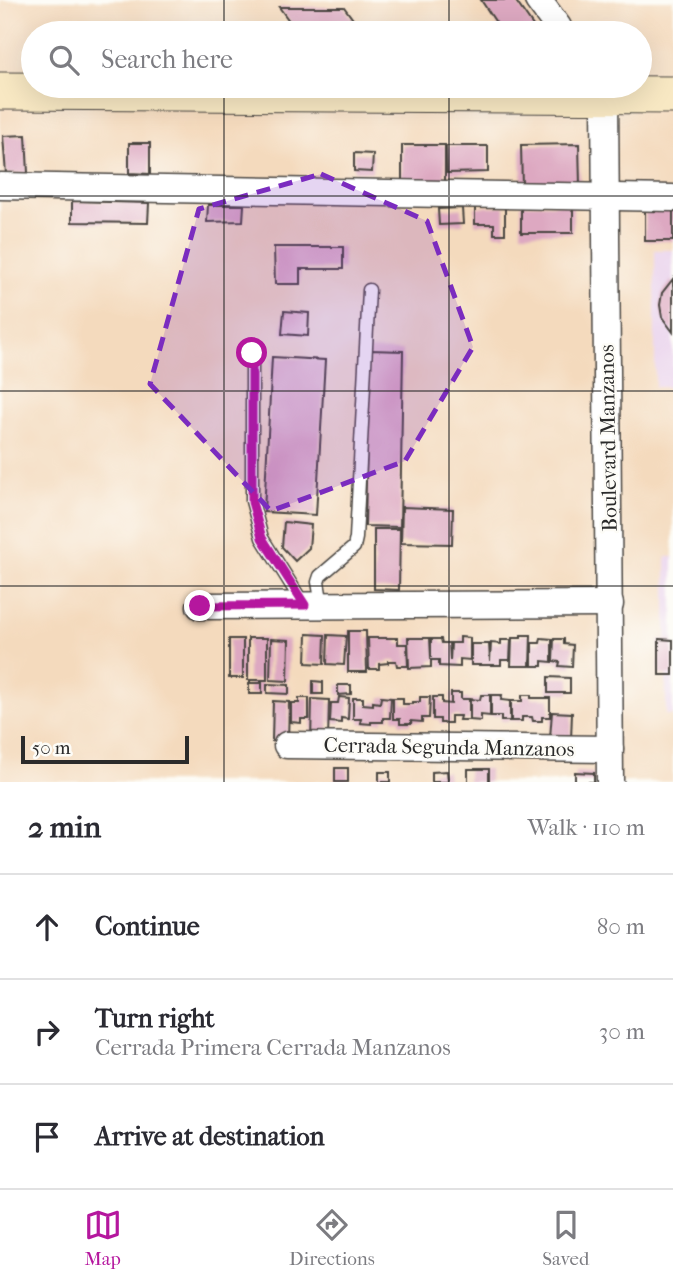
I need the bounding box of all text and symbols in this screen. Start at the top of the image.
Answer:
search box [21,21,652,98]
icon: search [45,41,83,79]
text: Search here [101,44,233,75]
route start [236,337,267,368]
street label: Boulevard Manzanos [594,344,622,532]
route end [184,590,215,621]
scale bar [21,733,189,765]
street label: Cerrada Segunda Manzanos [323,733,575,761]
text: 50 m [32,737,71,759]
text: 2 min [28,810,101,845]
text: Walk · 110 m [528,814,645,841]
icon: ahead [28,908,66,946]
text: Continue [95,911,200,942]
text: 80 m [597,913,645,940]
text: Turn right [95,1003,215,1034]
icon: right [28,1013,66,1051]
text: 30 m [599,1018,645,1045]
text: Cerrada Primera Cerrada Manzanos [95,1034,451,1061]
icon: arrive [28,1118,66,1156]
text: Arrive at destination [95,1121,325,1152]
tab: Map [84,1206,122,1270]
tab: Directions [289,1206,375,1270]
tab: Saved [542,1206,589,1270]

